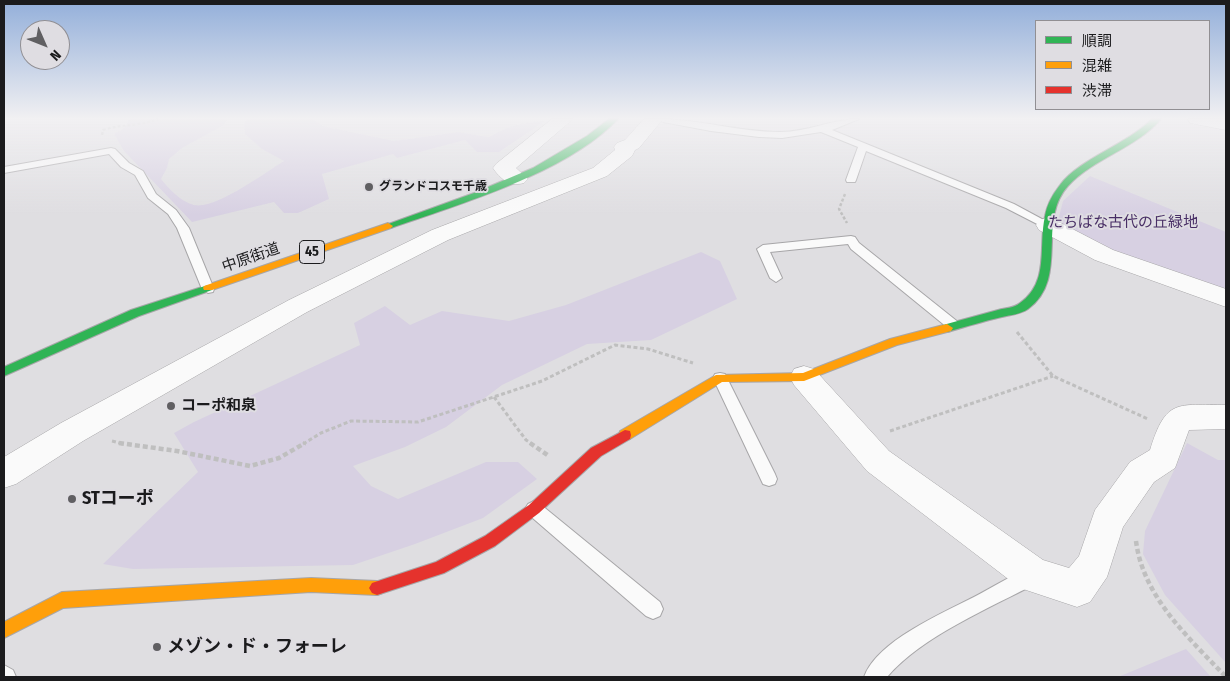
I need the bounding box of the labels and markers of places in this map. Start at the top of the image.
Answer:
place label: グランドコスモ千歳 [379,180,487,194]
marker: グランドコスモ千歳 [363,181,375,193]
place label: コーポ和泉 [181,397,256,415]
marker: コーポ和泉 [165,400,177,412]
place label: STコーポ [82,488,154,510]
marker: STコーポ [66,493,78,505]
place label: メゾン・ド・フォーレ [167,636,347,658]
marker: メゾン・ド・フォーレ [151,641,163,653]

